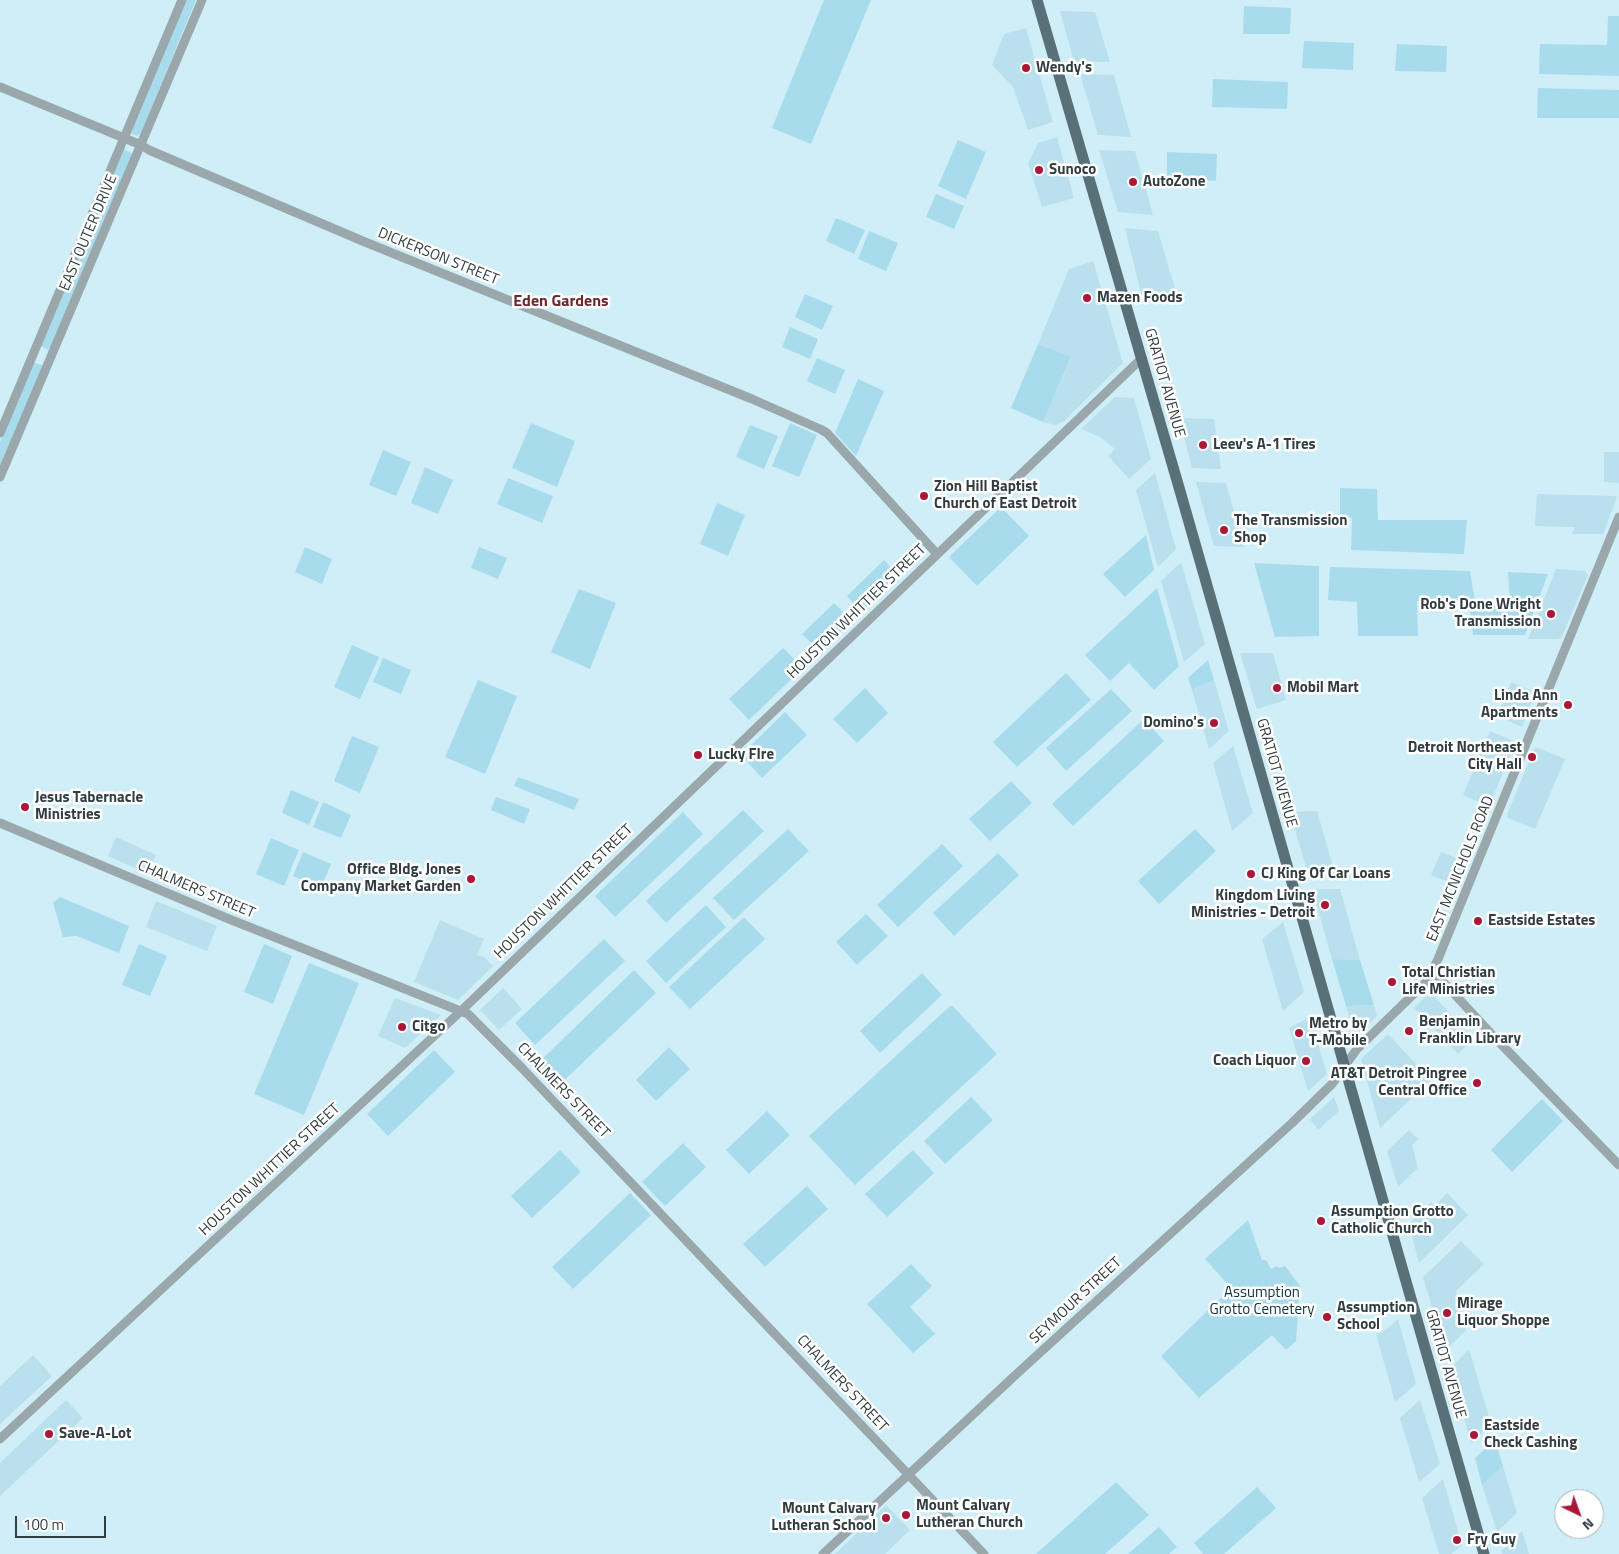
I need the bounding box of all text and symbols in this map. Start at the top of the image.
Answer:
place label: Wendy's [1036,59,1092,77]
marker: Wendy's [1020,62,1032,74]
place label: Sunoco [1049,161,1096,179]
marker: Sunoco [1033,164,1045,176]
street label: EAST OUTER DRIVE [56,172,122,294]
place label: AutoZone [1143,173,1205,191]
marker: AutoZone [1127,176,1139,188]
street label: DICKERSON STREET [375,225,501,289]
place label: Mazen Foods [1097,289,1183,307]
district label: Eden Gardens [513,292,609,312]
marker: Mazen Foods [1081,292,1093,304]
street label: GRATIOT AVENUE [1140,326,1188,440]
place label: Leev's A-1 Tires [1213,436,1316,454]
marker: Leev's A-1 Tires [1197,439,1209,451]
place label: Zion Hill Baptist Church of East Detroit [934,478,1077,513]
marker: Zion Hill Baptist Church of East Detroit [918,490,930,502]
place label: The Transmission Shop [1234,512,1348,547]
marker: The Transmission Shop [1218,524,1230,536]
street label: HOUSTON WHITTIER STREET [784,541,930,683]
place label: Rob's Done Wright Transmission [1420,596,1541,631]
marker: Rob's Done Wright Transmission [1545,608,1557,620]
place label: Mobil Mart [1287,679,1359,697]
marker: Mobil Mart [1271,682,1283,694]
place label: Linda Ann Apartments [1481,687,1558,722]
marker: Linda Ann Apartments [1562,699,1574,711]
place label: Domino's [1143,714,1204,732]
street label: GRATIOT AVENUE [1252,716,1300,830]
marker: Domino's [1208,717,1220,729]
place label: Detroit Northeast City Hall [1408,739,1522,774]
place label: Lucky FIre [708,746,774,764]
marker: Lucky FIre [692,749,704,761]
marker: Detroit Northeast City Hall [1526,751,1538,763]
place label: Jesus Tabernacle Ministries [35,789,143,824]
street label: EAST MCNICHOLS ROAD [1424,794,1498,944]
marker: Jesus Tabernacle Ministries [19,801,31,813]
street label: HOUSTON WHITTIER STREET [491,821,637,963]
street label: CHALMERS STREET [135,857,257,923]
place label: Office Bldg. Jones Company Market Garden [301,861,461,896]
place label: CJ King Of Car Loans [1261,865,1391,883]
marker: CJ King Of Car Loans [1245,868,1257,880]
marker: Office Bldg. Jones Company Market Garden [465,873,477,885]
place label: Kingdom Living Ministries - Detroit [1191,887,1315,922]
marker: Kingdom Living Ministries - Detroit [1319,899,1331,911]
place label: Eastside Estates [1488,912,1595,930]
marker: Eastside Estates [1472,915,1484,927]
place label: Total Christian Life Ministries [1402,964,1496,999]
marker: Total Christian Life Ministries [1386,976,1398,988]
place label: Benjamin Franklin Library [1419,1013,1521,1048]
place label: Metro by T-Mobile [1309,1015,1367,1050]
place label: Citgo [412,1018,445,1036]
marker: Citgo [396,1021,408,1033]
marker: Benjamin Franklin Library [1403,1025,1415,1037]
marker: Metro by T-Mobile [1293,1027,1305,1039]
street label: CHALMERS STREET [513,1040,613,1142]
place label: Coach Liquor [1213,1052,1296,1070]
marker: Coach Liquor [1300,1055,1312,1067]
place label: AT&T Detroit Pingree Central Office [1331,1065,1467,1100]
marker: AT&T Detroit Pingree Central Office [1471,1077,1483,1089]
street label: HOUSTON WHITTIER STREET [196,1100,344,1240]
place label: Assumption Grotto Catholic Church [1331,1203,1454,1238]
marker: Assumption Grotto Catholic Church [1315,1215,1327,1227]
street label: SEYMOUR STREET [1026,1254,1126,1348]
park label: Assumption Grotto Cemetery [1210,1284,1314,1319]
place label: Mirage Liquor Shoppe [1457,1295,1550,1330]
place label: Assumption School [1337,1299,1415,1334]
street label: GRATIOT AVENUE [1421,1307,1469,1421]
marker: Mirage Liquor Shoppe [1441,1307,1453,1319]
marker: Assumption School [1321,1311,1333,1323]
street label: CHALMERS STREET [793,1332,891,1436]
place label: Eastside Check Cashing [1484,1417,1577,1452]
place label: Save-A-Lot [59,1425,132,1443]
marker: Save-A-Lot [43,1428,55,1440]
marker: Eastside Check Cashing [1468,1429,1480,1441]
north arrow [1554,1489,1604,1539]
place label: Mount Calvary Lutheran Church [916,1497,1023,1532]
place label: Mount Calvary Lutheran School [771,1500,876,1535]
scale bar [18,1506,109,1538]
marker: Mount Calvary Lutheran Church [900,1509,912,1521]
marker: Mount Calvary Lutheran School [880,1512,892,1524]
text: 100 m [23,1513,64,1536]
text: N [1578,1514,1599,1536]
place label: Fry Guy [1467,1531,1516,1549]
marker: Fry Guy [1451,1534,1463,1546]

